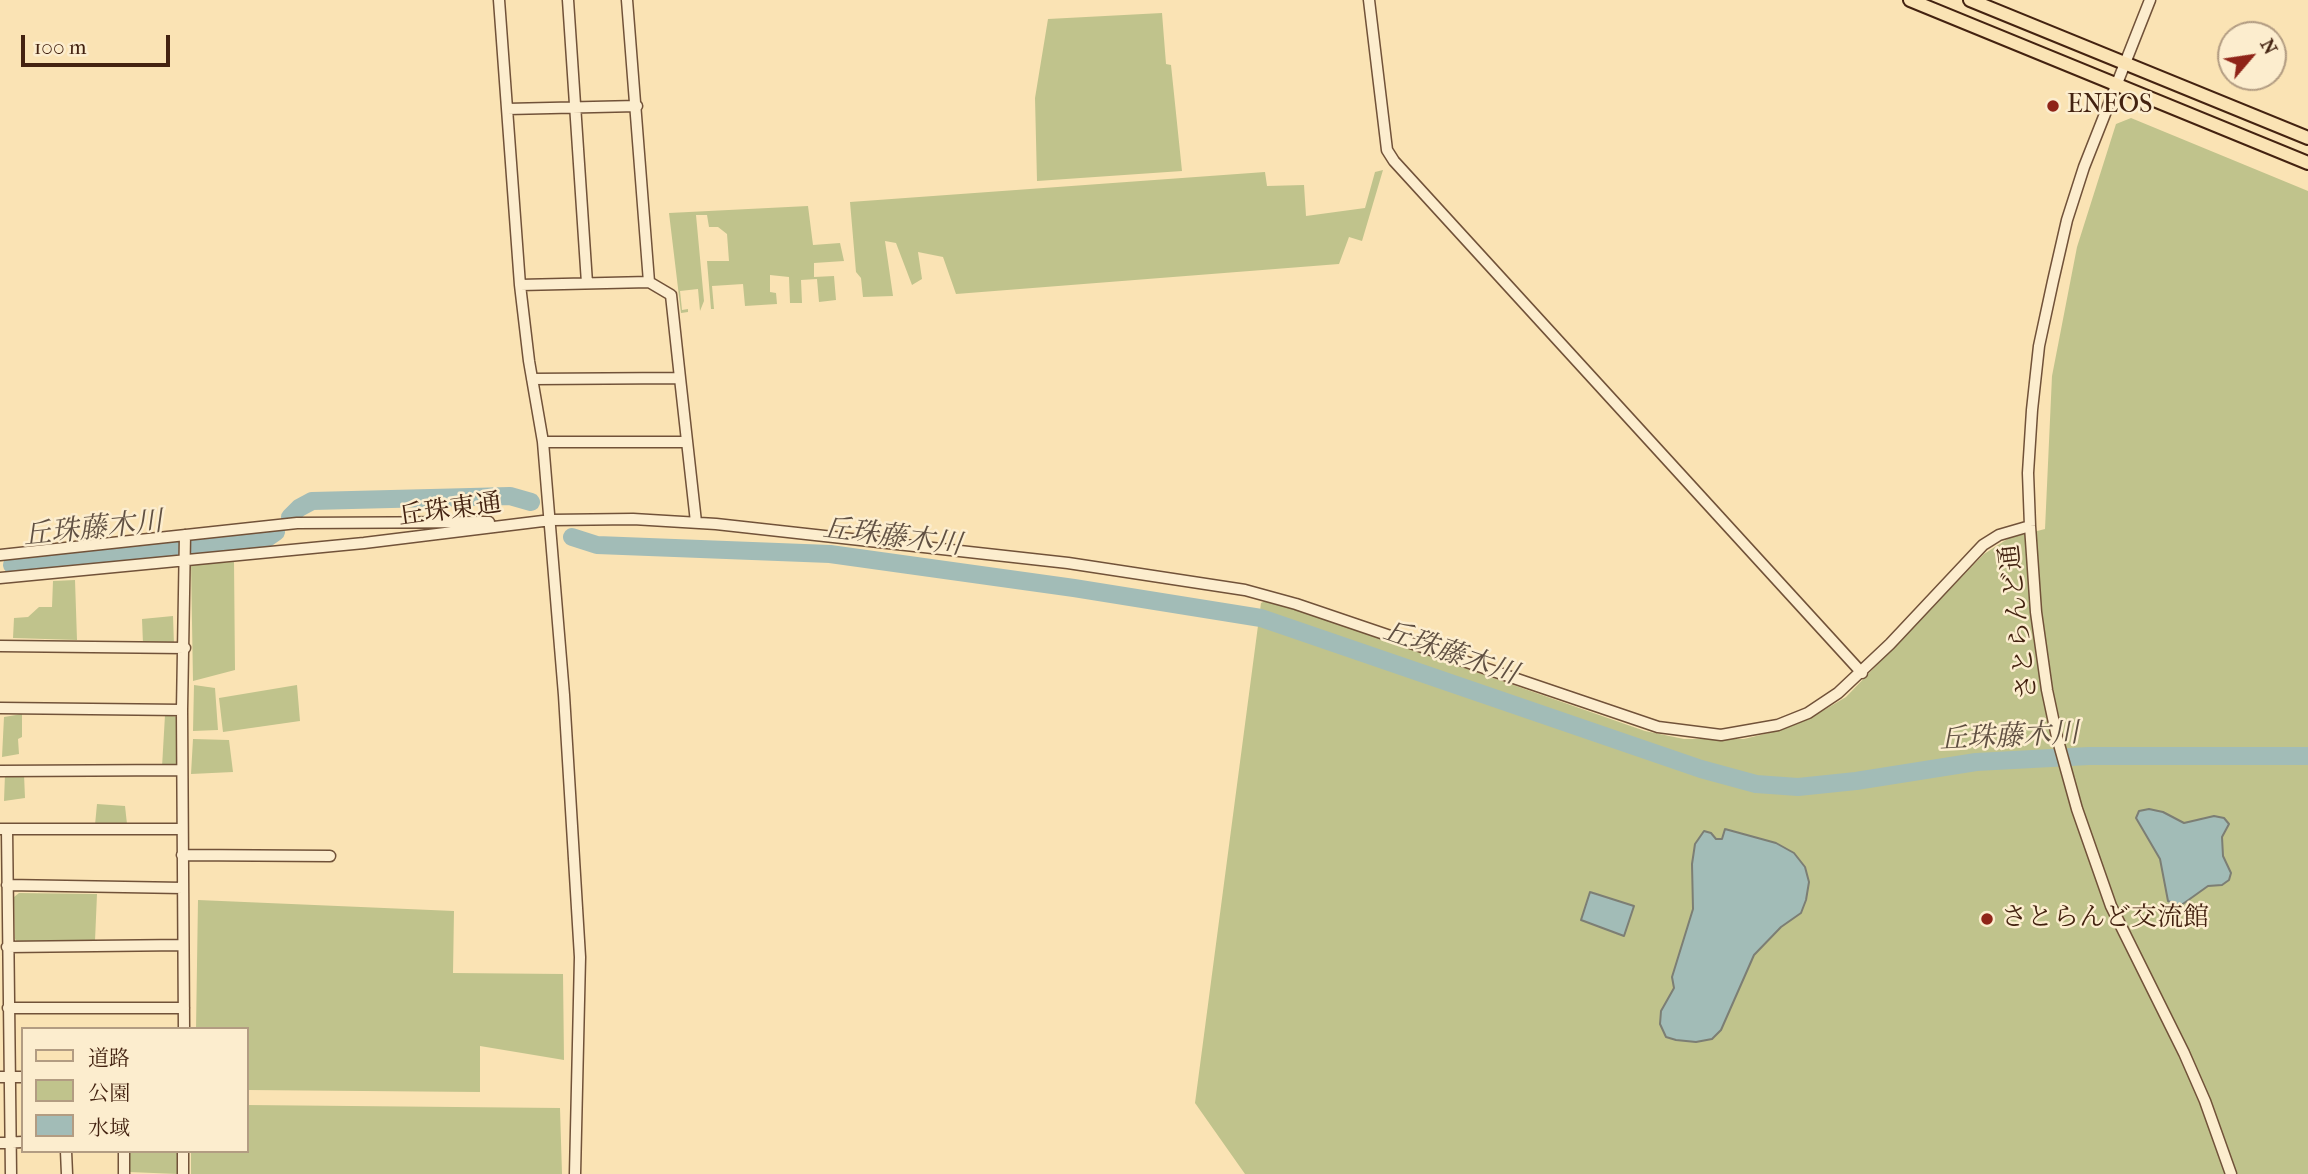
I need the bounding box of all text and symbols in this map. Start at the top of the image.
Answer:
scale bar [24,21,173,65]
north arrow [2217,21,2287,91]
text: 100 m [34,35,87,59]
text: N [2255,35,2282,58]
place label: ENEOS [2067,90,2152,122]
marker: ENEOS [2045,98,2061,114]
street label: 丘珠東通 [396,488,504,534]
water label: 丘珠藤木川 [22,506,164,554]
water label: 丘珠藤木川 [820,513,964,563]
street label: さとらんど通 [1995,543,2045,701]
water label: 丘珠藤木川 [1378,615,1522,693]
water label: 丘珠藤木川 [1938,718,2080,758]
place label: さとらんど交流館 [2001,903,2209,935]
marker: さとらんど交流館 [1979,911,1995,927]
legend [21,1027,248,1153]
text: 道路 [88,1046,130,1070]
text: 公園 [88,1081,130,1105]
text: 水域 [88,1116,130,1140]

